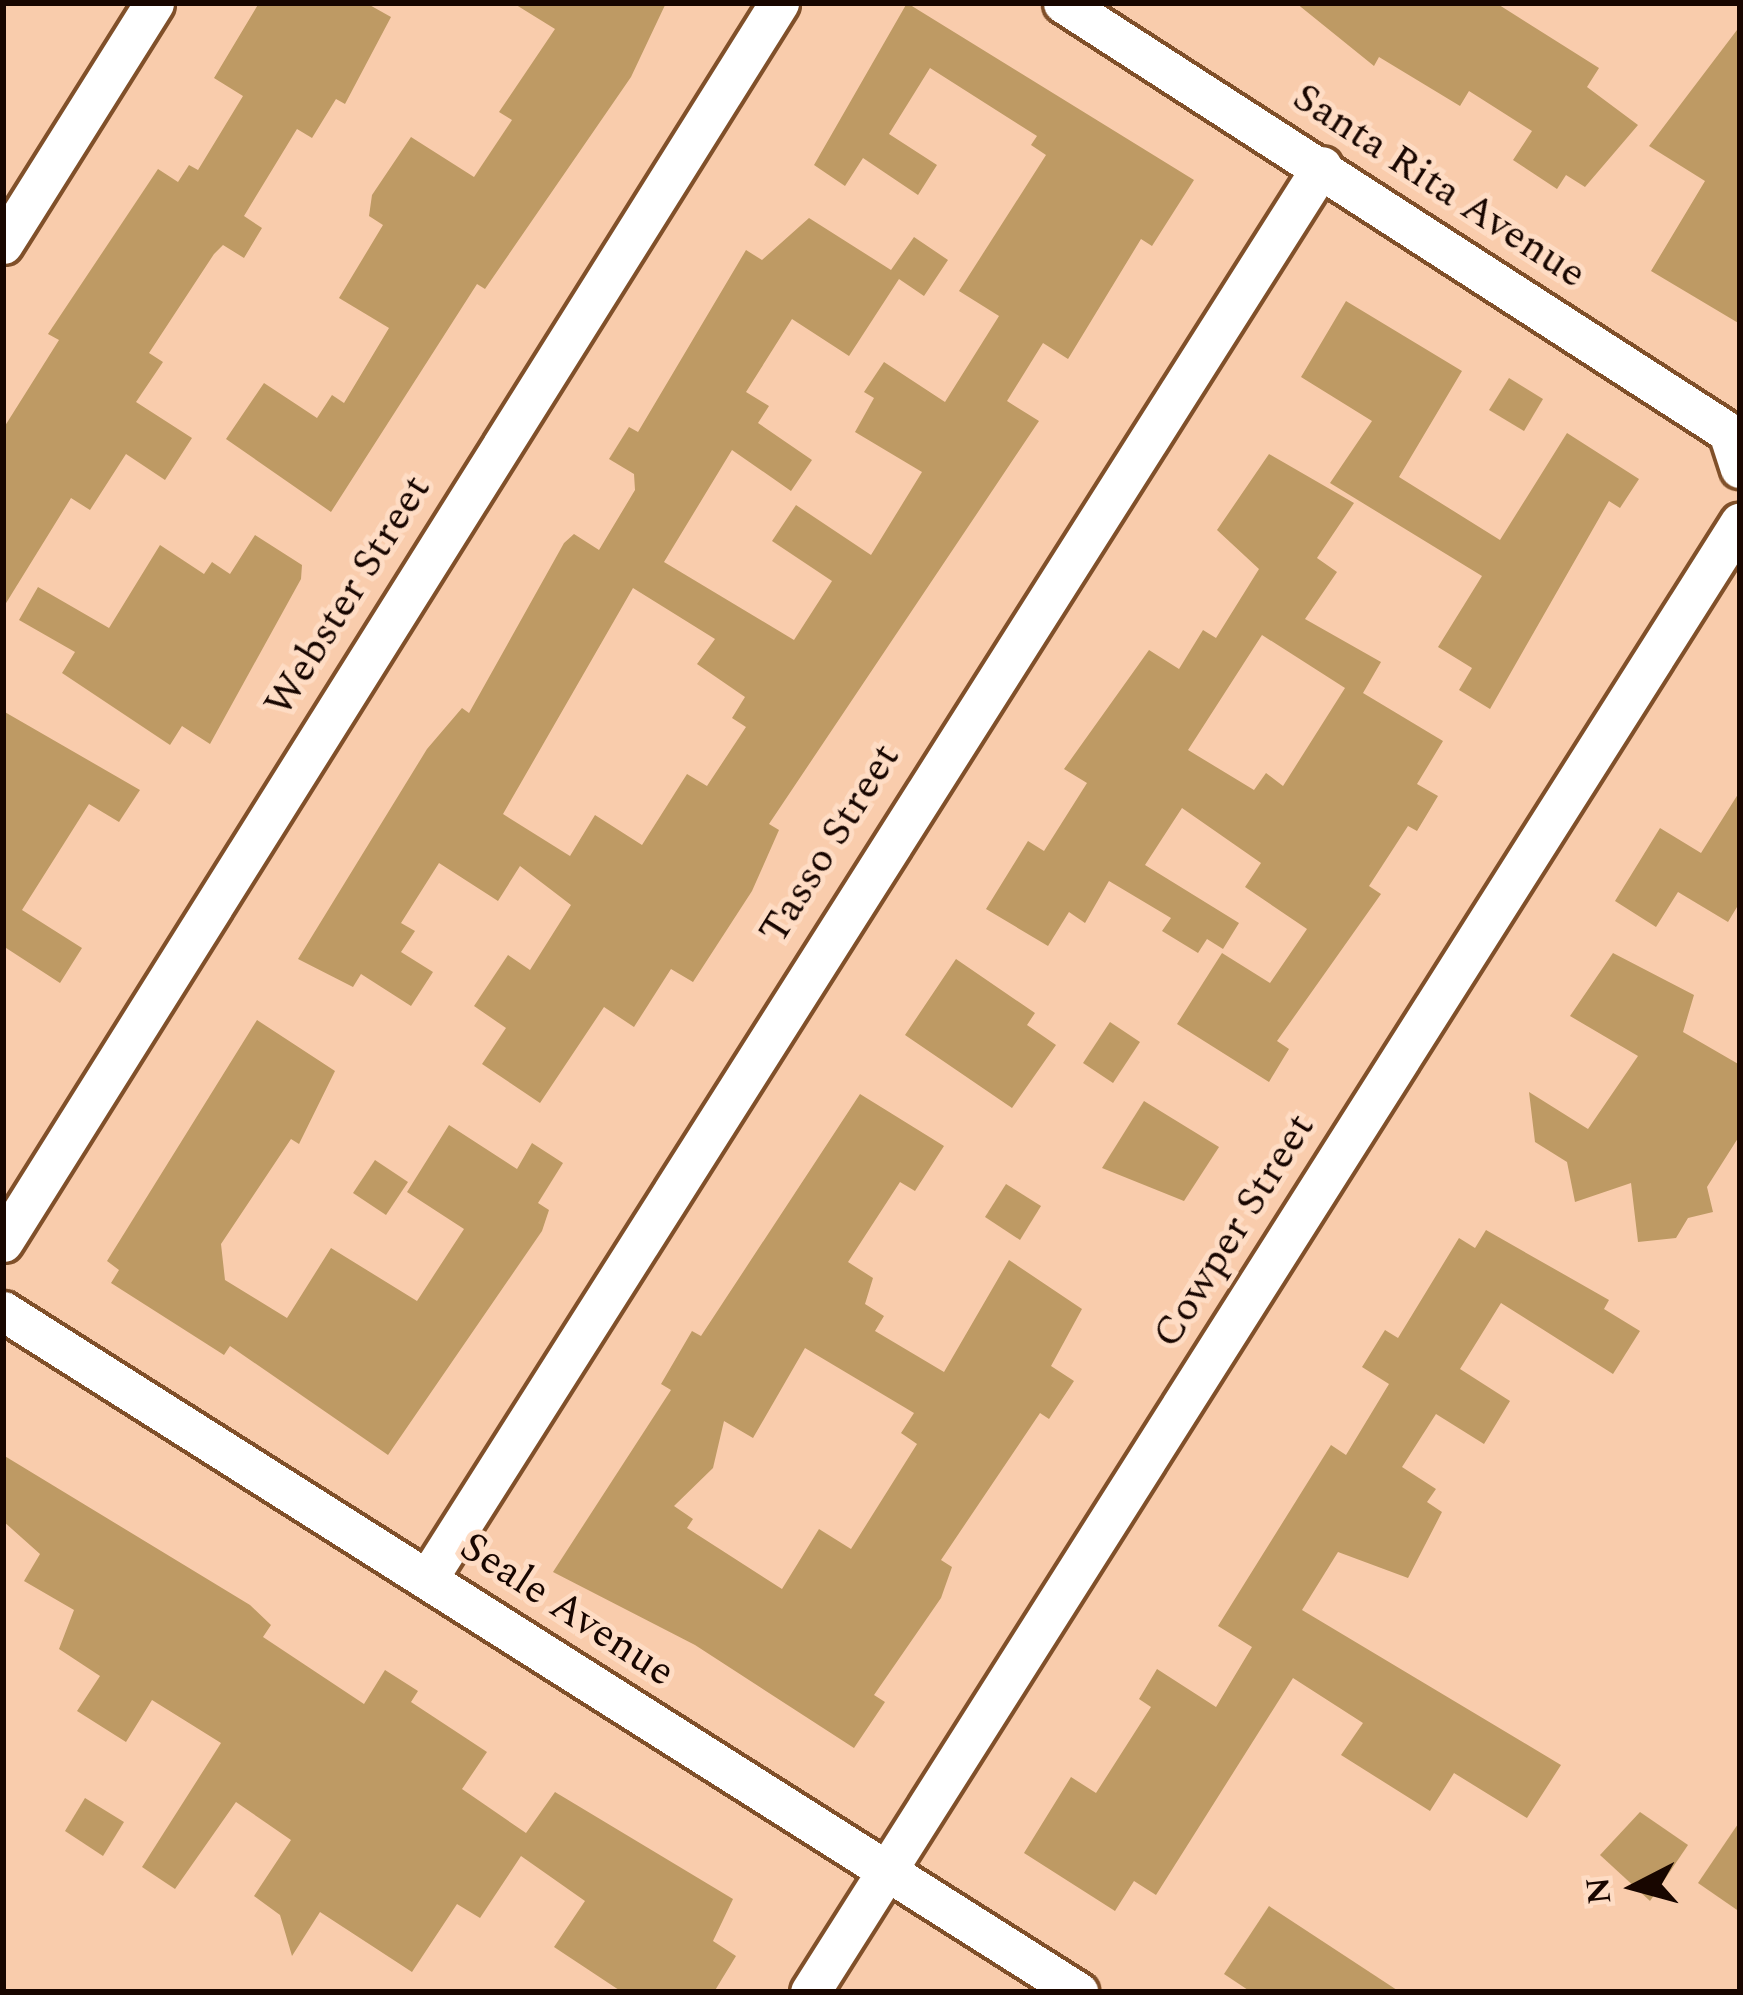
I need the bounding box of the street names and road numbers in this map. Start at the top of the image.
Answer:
street label: Santa Rita Avenue [1283,72,1595,300]
street label: Webster Street [254,466,442,726]
street label: Tasso Street [749,735,911,953]
street label: Cowper Street [1142,1105,1326,1357]
street label: Seale Avenue [450,1522,684,1698]

